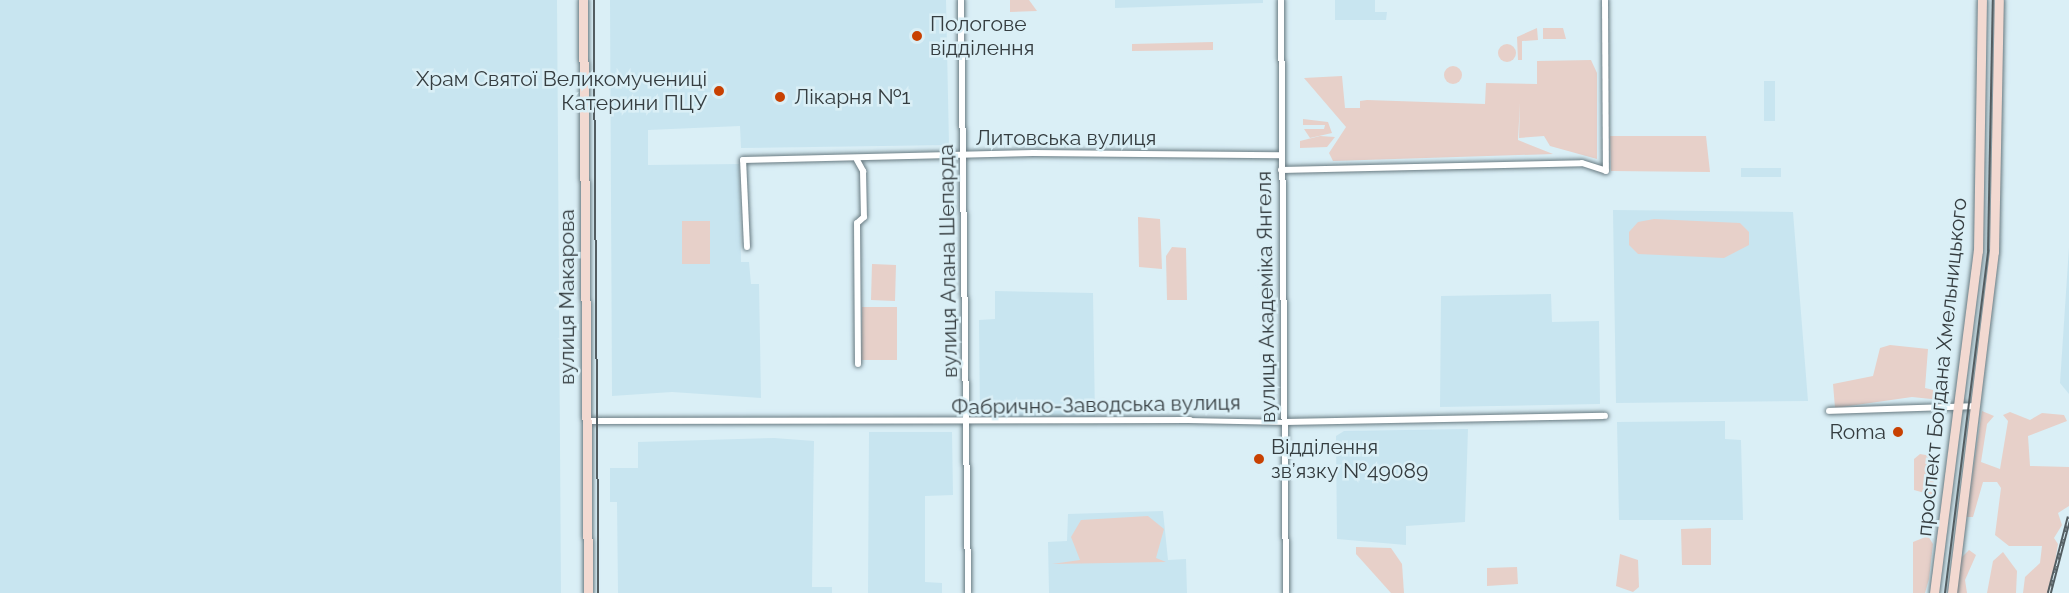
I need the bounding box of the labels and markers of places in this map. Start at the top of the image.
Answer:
place label: Пологове відділення [930,11,1034,61]
marker: Пологове відділення [908,27,926,45]
place label: Храм Святої Великомучениці Катерини ПЦУ [416,66,707,116]
marker: Храм Святої Великомучениці Катерини ПЦУ [712,84,726,98]
place label: Лікарня №1 [794,84,911,110]
marker: Лікарня №1 [771,88,789,106]
place label: Roma [1829,419,1886,445]
marker: Roma [1891,425,1905,439]
place label: Відділення зв’язку №49089 [1271,434,1429,484]
marker: Відділення зв’язку №49089 [1252,452,1266,466]

